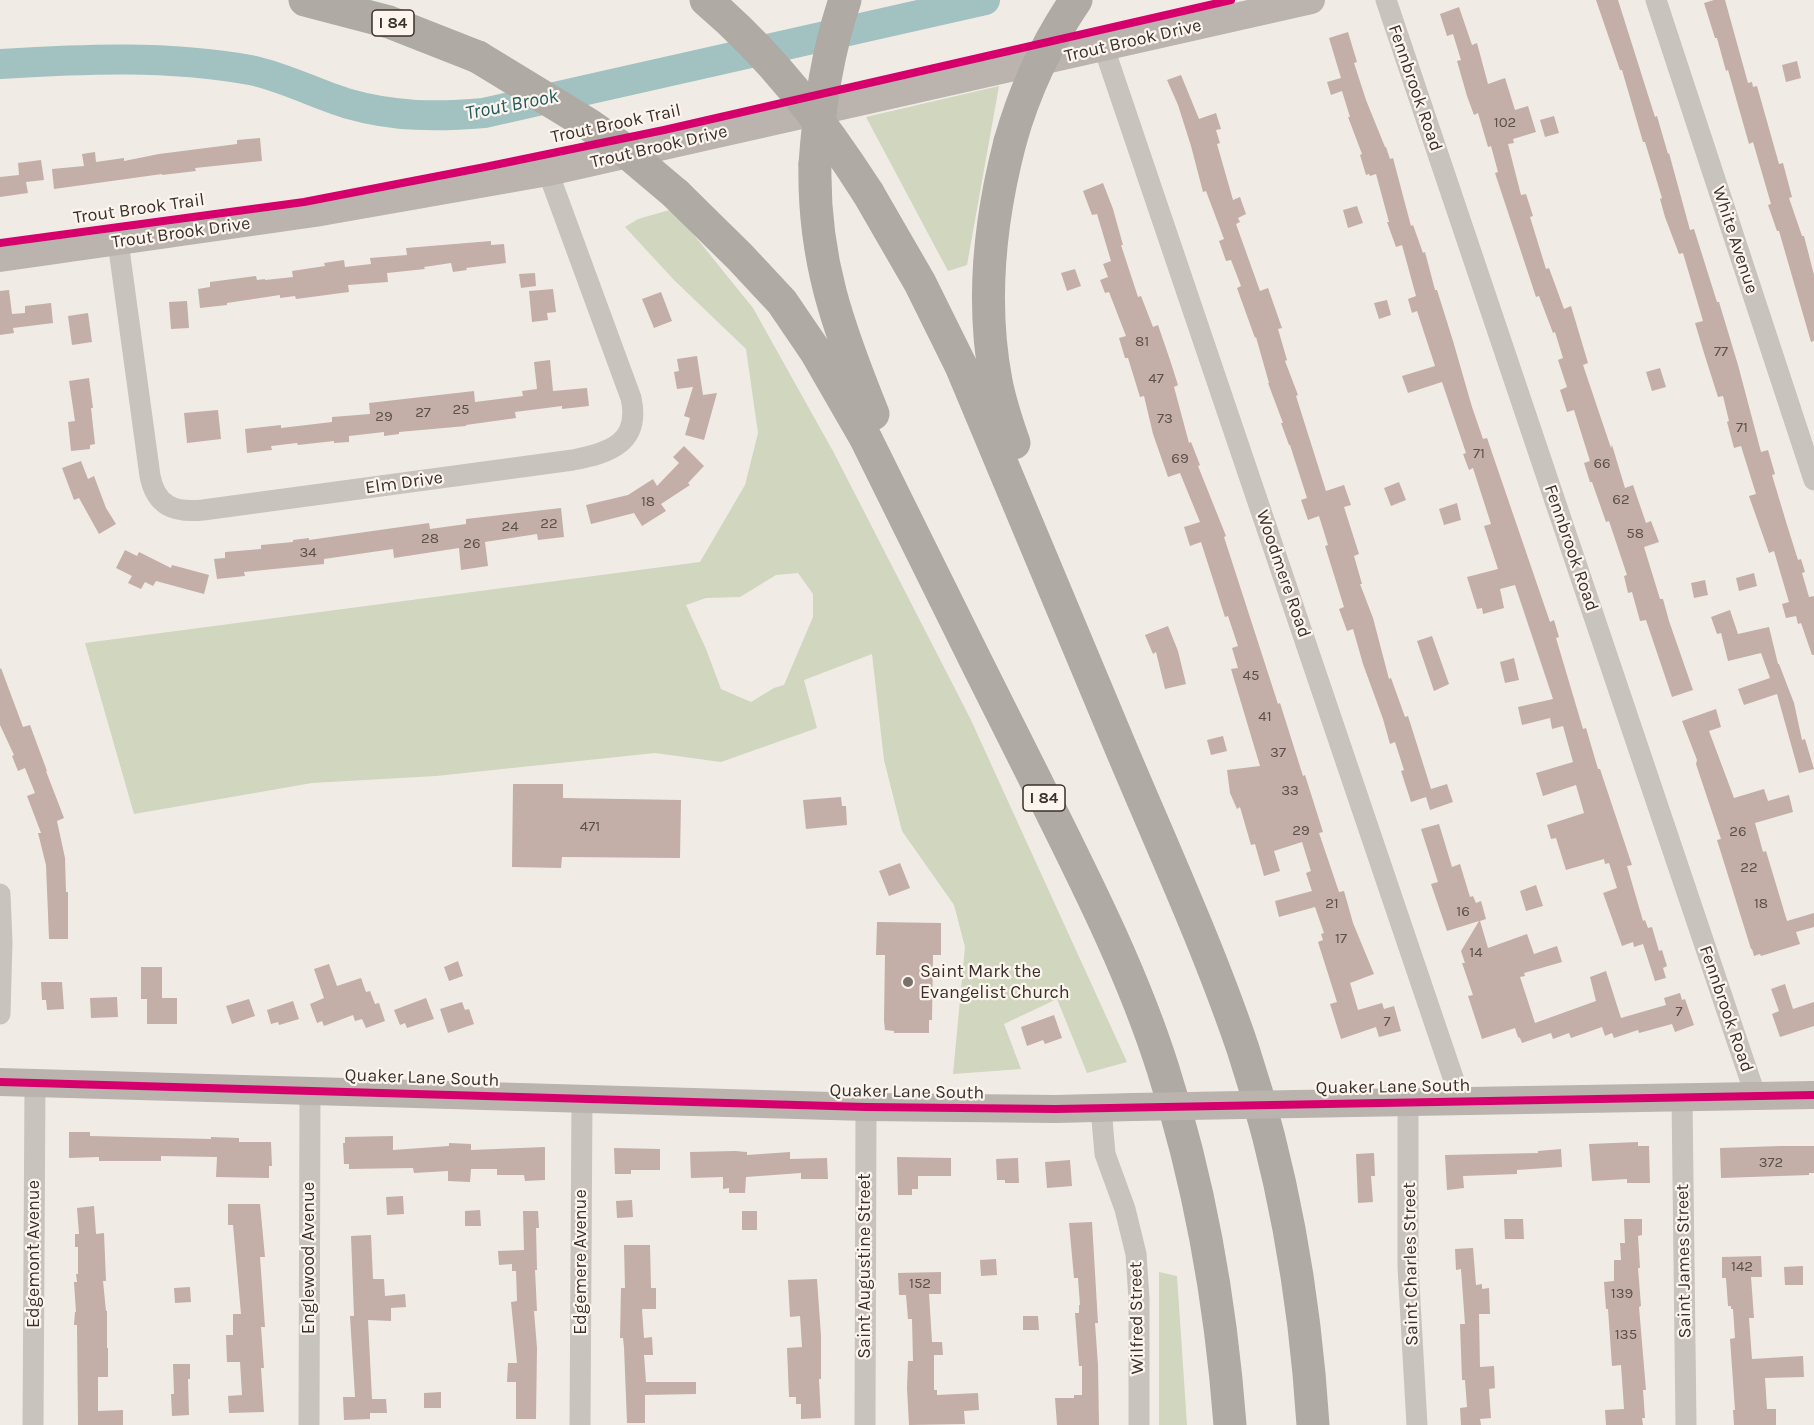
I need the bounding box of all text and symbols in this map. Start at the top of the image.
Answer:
road number: I 84 [372,10,414,36]
street label: Trout Brook Drive [1062,15,1204,67]
street label: Fennbrook Road [1383,22,1447,154]
water label: Trout Brook [463,84,561,126]
street label: Trout Brook Trail [549,100,683,148]
house number: 102 [1494,114,1516,132]
street label: Trout Brook Drive [588,121,730,173]
street label: White Avenue [1707,183,1763,297]
street label: Trout Brook Trail [72,189,206,229]
street label: Trout Brook Drive [110,213,252,253]
house number: 81 [1135,333,1149,351]
house number: 77 [1714,343,1728,361]
house number: 47 [1148,370,1164,388]
house number: 25 [452,401,470,419]
house number: 27 [415,404,431,422]
house number: 29 [375,408,393,426]
house number: 73 [1157,410,1173,428]
house number: 71 [1736,419,1748,437]
house number: 71 [1473,445,1485,463]
house number: 69 [1171,450,1189,468]
house number: 66 [1593,455,1611,473]
street label: Elm Drive [364,467,444,499]
street label: Fennbrook Road [1539,482,1603,614]
house number: 62 [1612,491,1630,509]
house number: 18 [641,493,655,511]
street label: Woodmere Road [1251,507,1315,641]
house number: 22 [540,515,558,533]
house number: 24 [501,518,519,536]
house number: 58 [1626,525,1644,543]
house number: 28 [421,530,439,548]
house number: 26 [463,535,481,553]
house number: 34 [299,544,317,562]
house number: 45 [1243,667,1259,685]
house number: 41 [1258,708,1272,726]
house number: 37 [1270,744,1286,762]
house number: 33 [1281,782,1299,800]
road number: I 84 [1023,785,1065,811]
house number: 471 [580,818,600,836]
house number: 29 [1292,822,1310,840]
house number: 26 [1729,823,1747,841]
house number: 22 [1740,859,1758,877]
house number: 21 [1325,895,1339,913]
house number: 18 [1754,895,1768,913]
house number: 16 [1456,903,1470,921]
house number: 17 [1335,930,1347,948]
street label: Fennbrook Road [1694,943,1758,1075]
house number: 14 [1469,944,1483,962]
place label: Saint Mark the Evangelist Church [920,961,1070,1004]
marker: Saint Mark the Evangelist Church [901,975,915,989]
house number: 7 [1675,1003,1683,1021]
house number: 7 [1383,1013,1391,1031]
street label: Quaker Lane South [344,1065,500,1091]
street label: Quaker Lane South [1315,1075,1471,1099]
street label: Quaker Lane South [829,1080,985,1104]
house number: 372 [1759,1154,1783,1172]
street label: Saint Augustine Street [854,1173,876,1359]
street label: Edgemont Avenue [23,1180,45,1328]
street label: Englewood Avenue [298,1182,320,1334]
street label: Saint Charles Street [1399,1182,1423,1346]
street label: Saint James Street [1672,1184,1696,1338]
street label: Edgemere Avenue [570,1189,592,1335]
house number: 142 [1731,1258,1753,1276]
street label: Wilfred Street [1125,1261,1149,1375]
house number: 152 [909,1275,931,1293]
house number: 139 [1611,1285,1633,1303]
house number: 135 [1615,1326,1637,1344]

